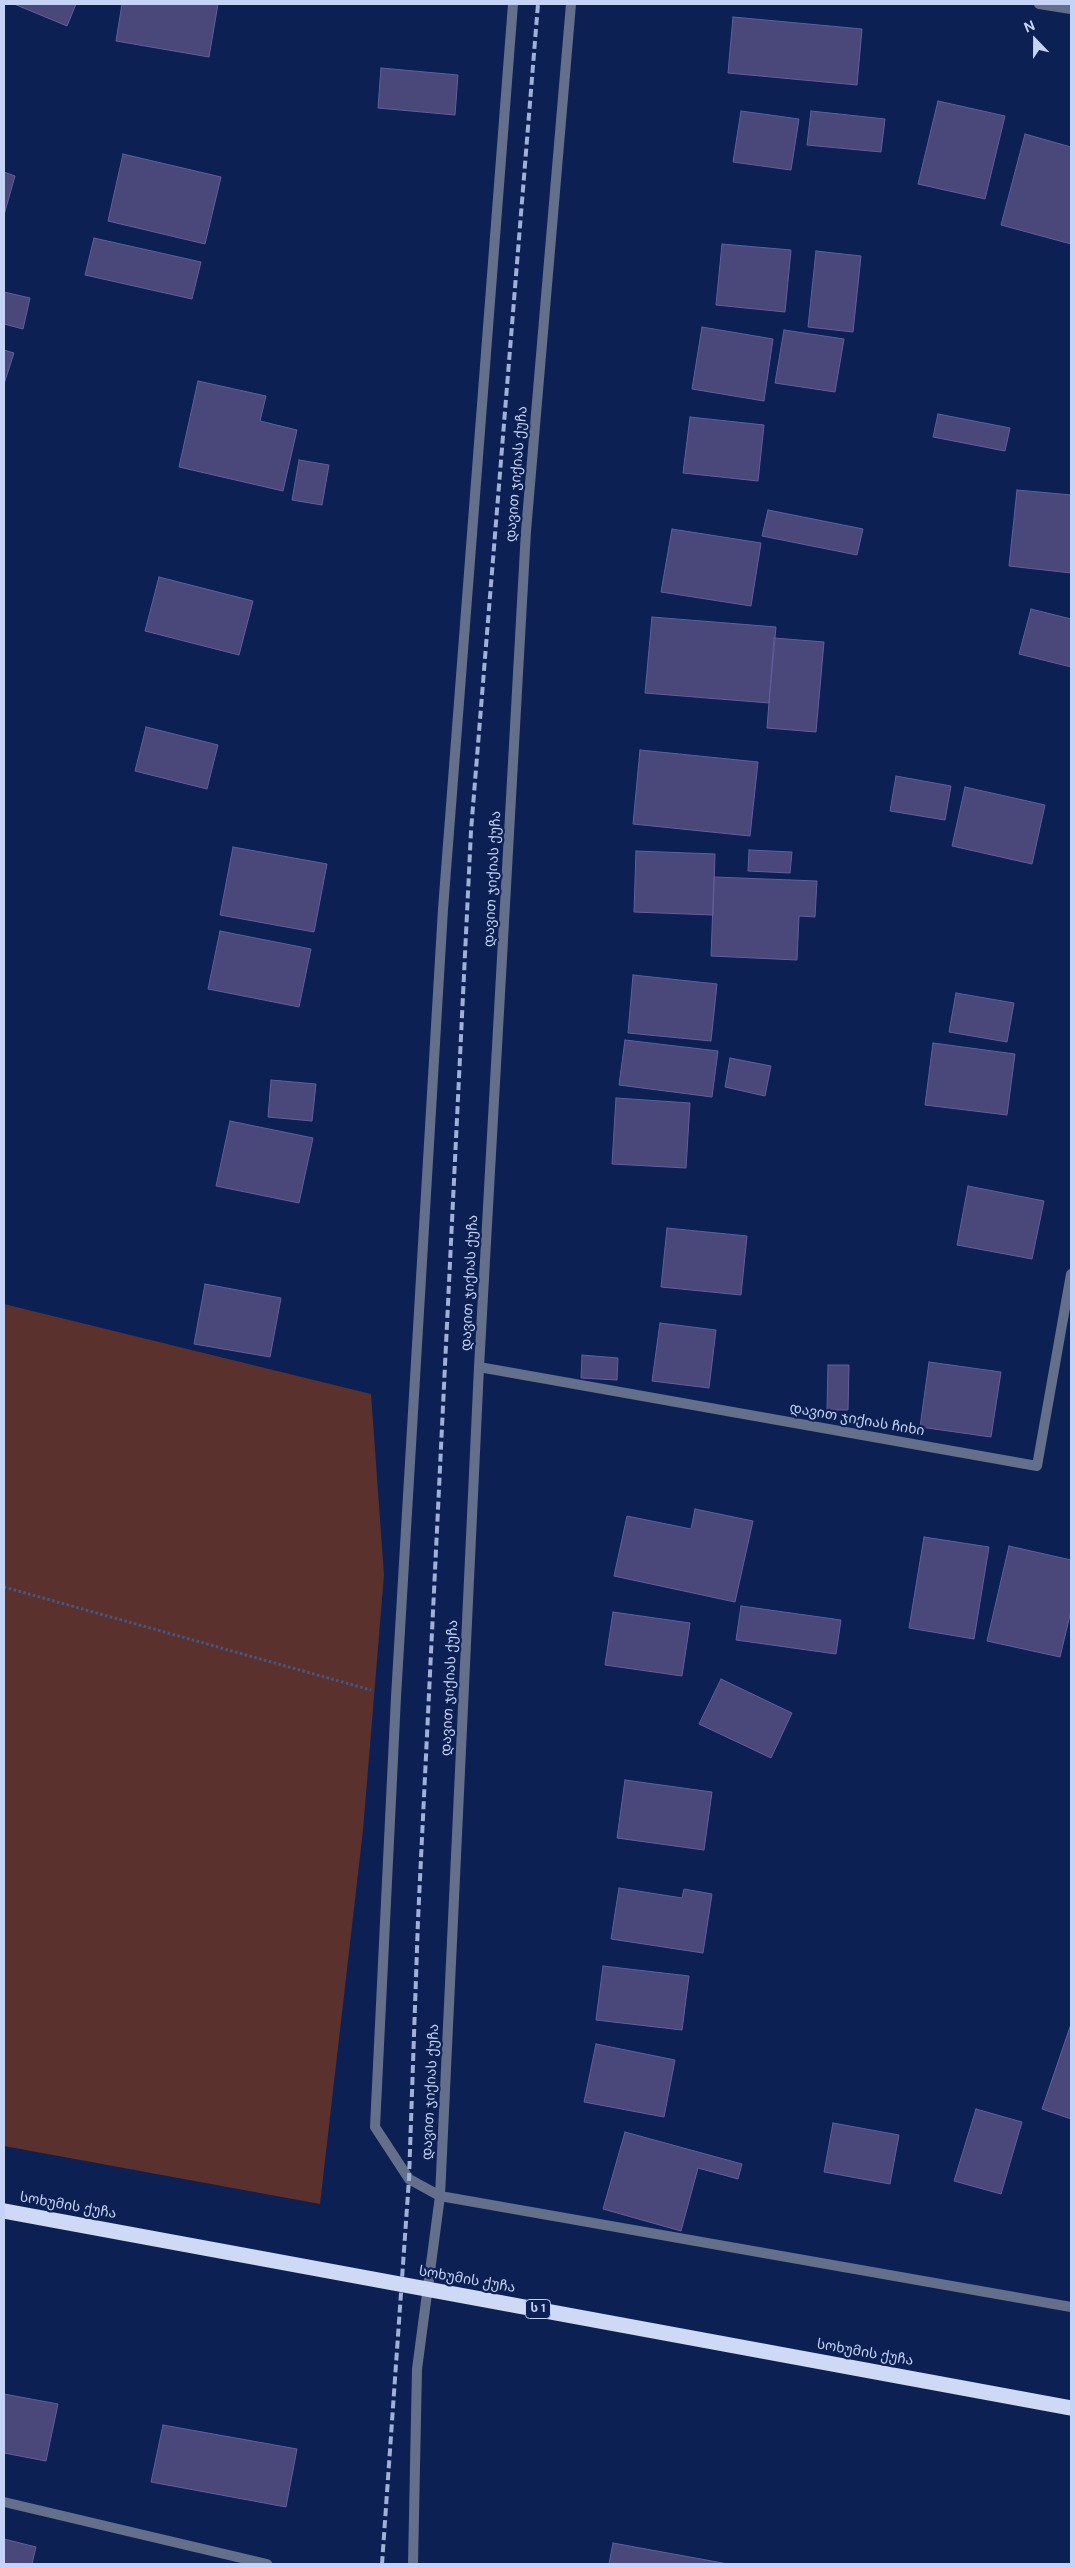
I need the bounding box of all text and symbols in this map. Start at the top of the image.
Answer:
north arrow [1010,15,1060,65]
text: N [1021,16,1037,36]
street label: დავით ჯიქიას ქუჩა [503,405,531,543]
street label: დავით ჯიქიას ქუჩა [481,810,505,948]
street label: დავით ჯიქიას ქუჩა [458,1214,482,1352]
street label: დავით ჯიქიას ჩიხი [788,1400,926,1440]
street label: დავით ჯიქიას ქუჩა [438,1619,462,1757]
street label: დავით ჯიქიას ქუჩა [419,2023,443,2161]
street label: სოხუმის ქუჩა [18,2189,118,2223]
street label: სოხუმის ქუჩა [417,2263,517,2297]
road number: ს 1 [526,2300,550,2318]
street label: სოხუმის ქუჩა [815,2336,915,2370]

